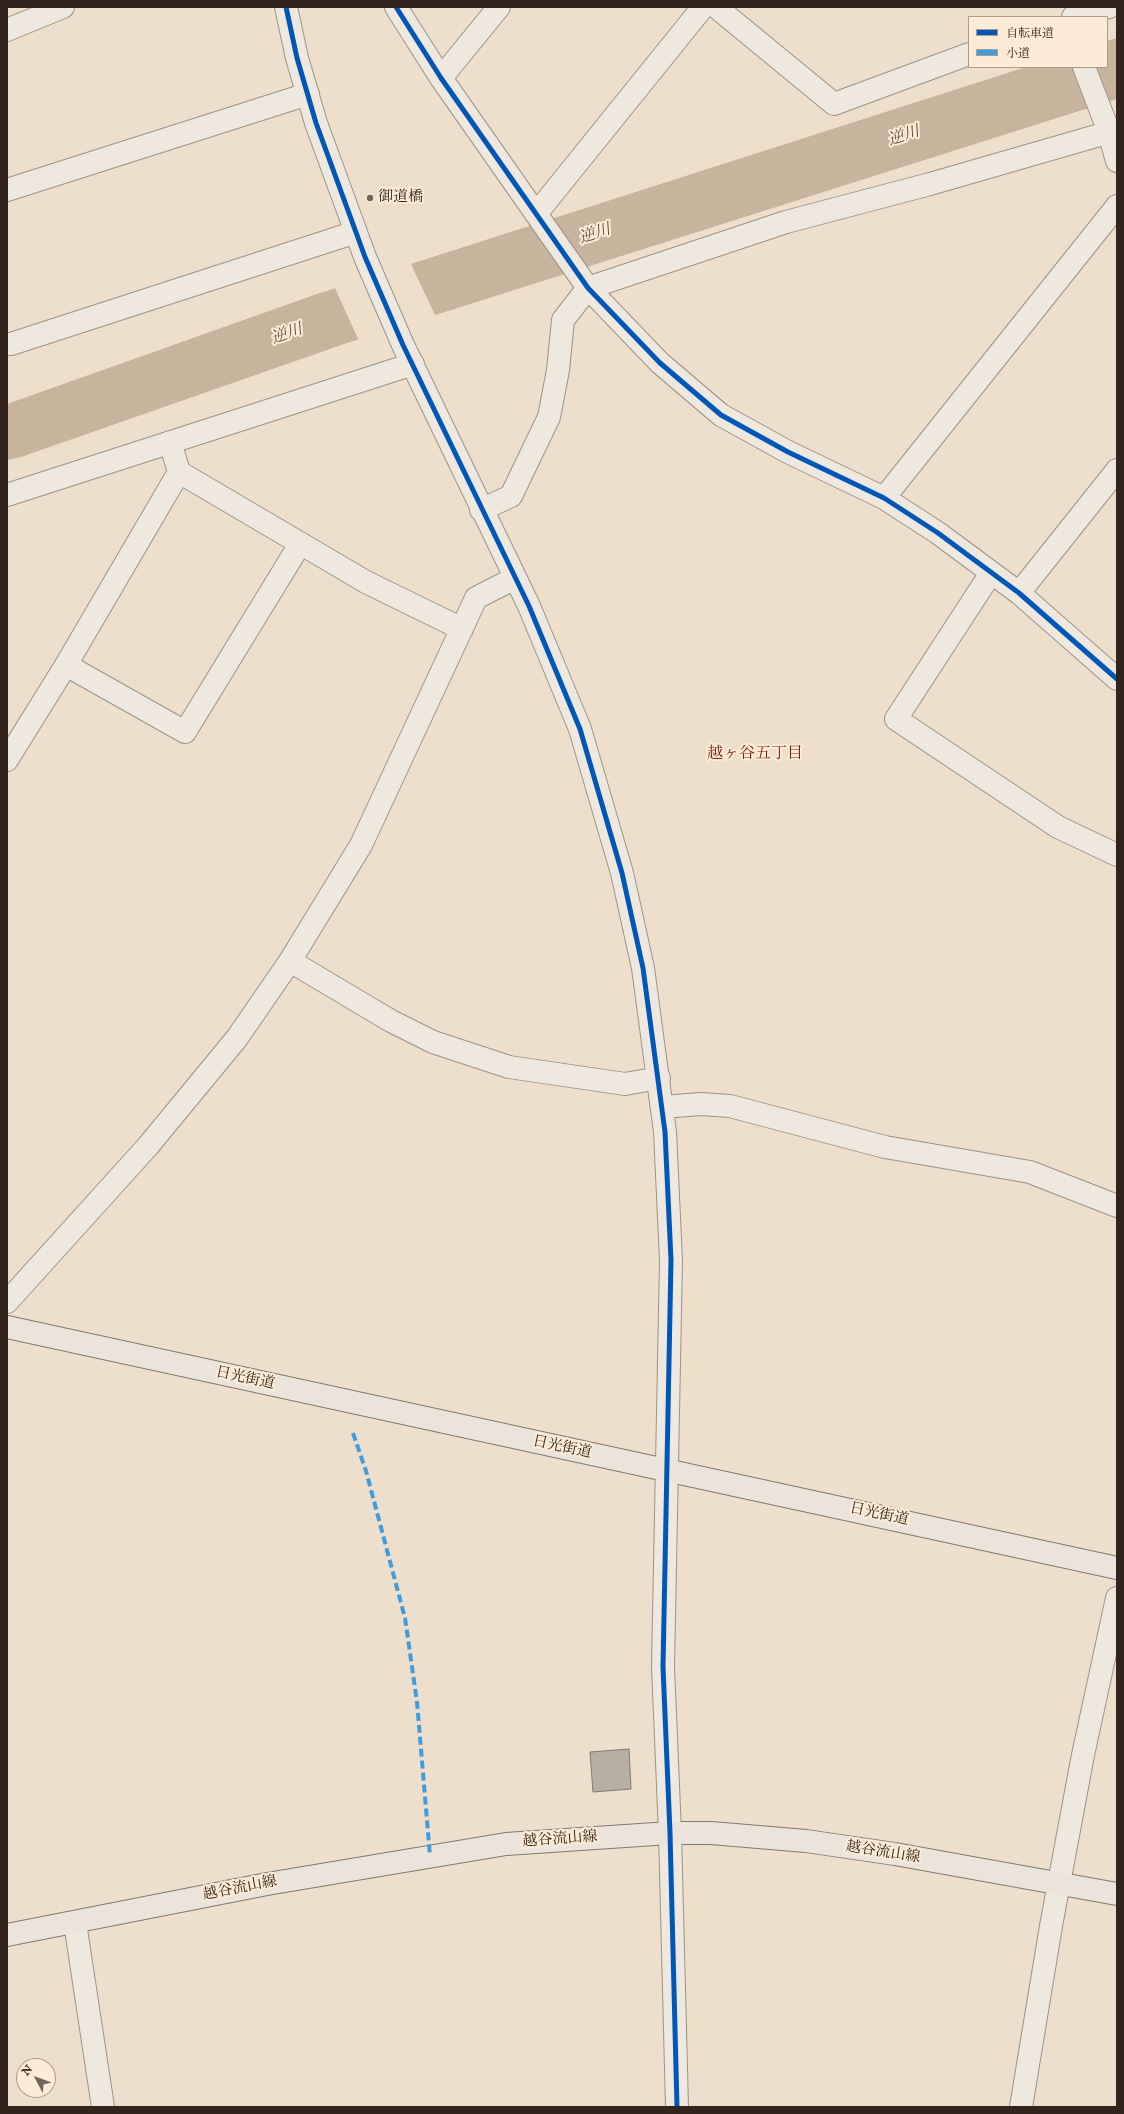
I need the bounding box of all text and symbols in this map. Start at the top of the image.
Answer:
legend [968,16,1108,68]
text: 自転車道 [1006,26,1054,41]
text: 小道 [1006,46,1030,61]
water label: 逆川 [886,123,922,151]
place label: 御道橋 [378,189,423,207]
marker: 御道橋 [365,193,375,203]
water label: 逆川 [577,221,613,249]
water label: 逆川 [269,321,305,349]
district label: 越ヶ谷五丁目 [707,745,803,765]
street label: 日光街道 [214,1364,276,1394]
street label: 日光街道 [531,1433,593,1463]
street label: 日光街道 [848,1500,910,1530]
street label: 越谷流山線 [522,1828,598,1852]
street label: 越谷流山線 [845,1838,921,1868]
street label: 越谷流山線 [201,1873,279,1905]
north arrow [16,2058,56,2098]
text: N [19,2063,36,2079]

